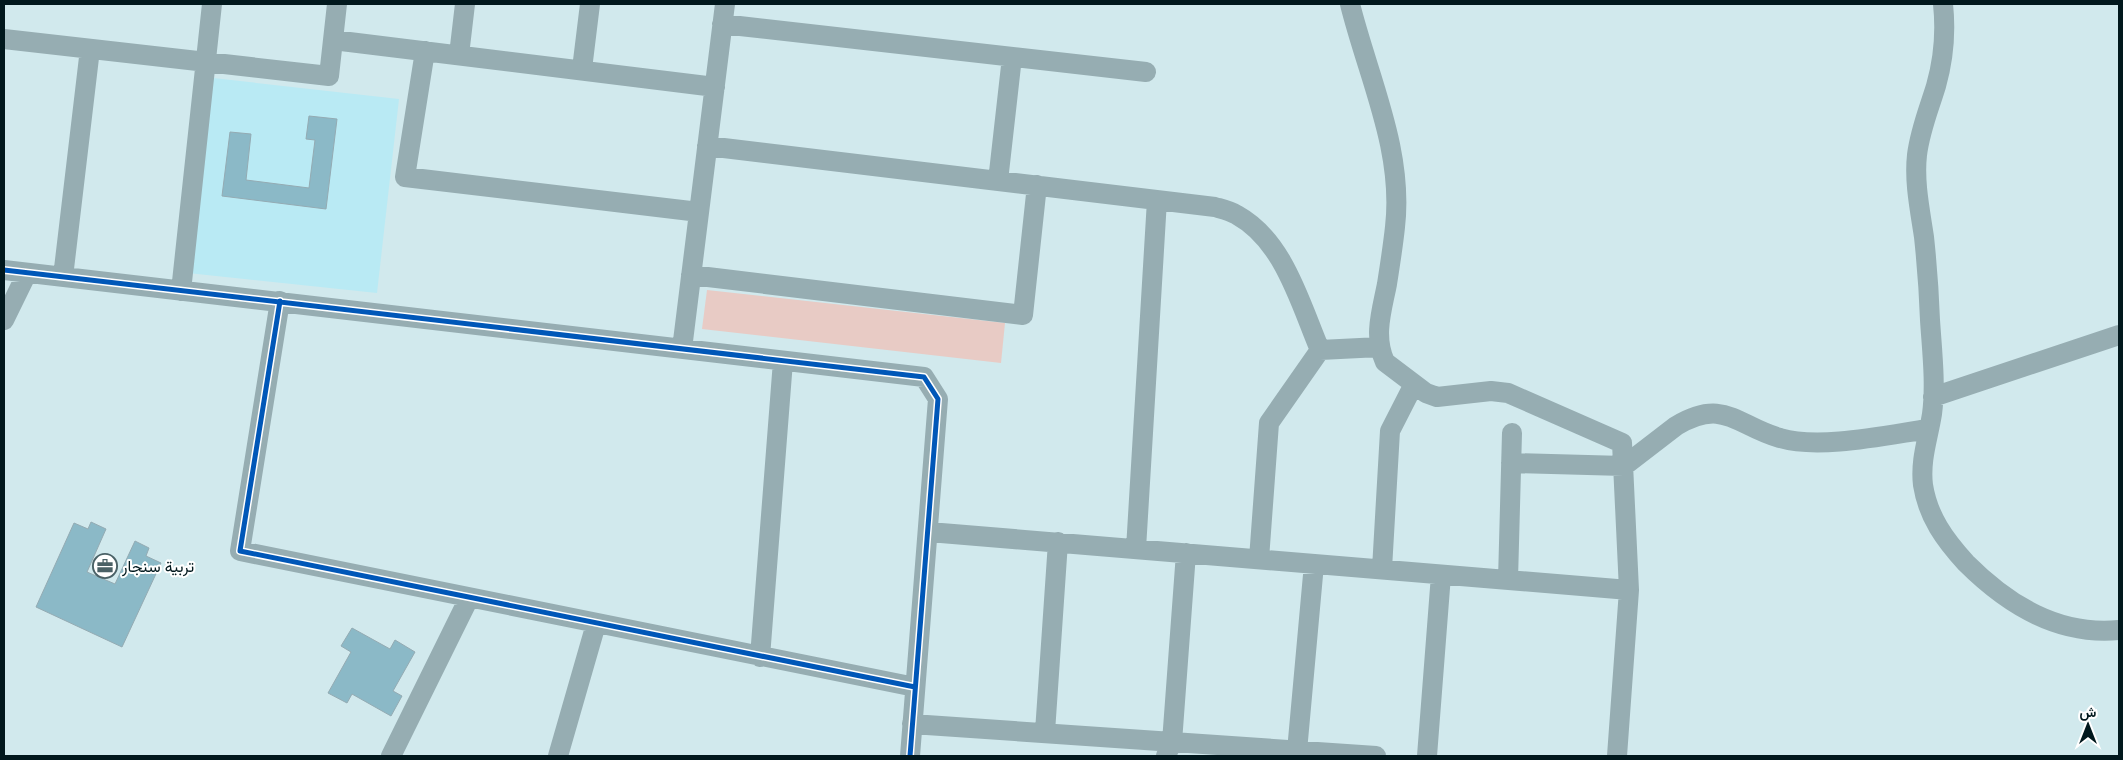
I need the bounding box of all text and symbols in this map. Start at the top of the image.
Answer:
office icon: تربية سنجار [92,553,118,579]
place label: تربية سنجار [121,556,194,577]
north arrow [2063,700,2113,750]
text: ش [2080,703,2097,721]

